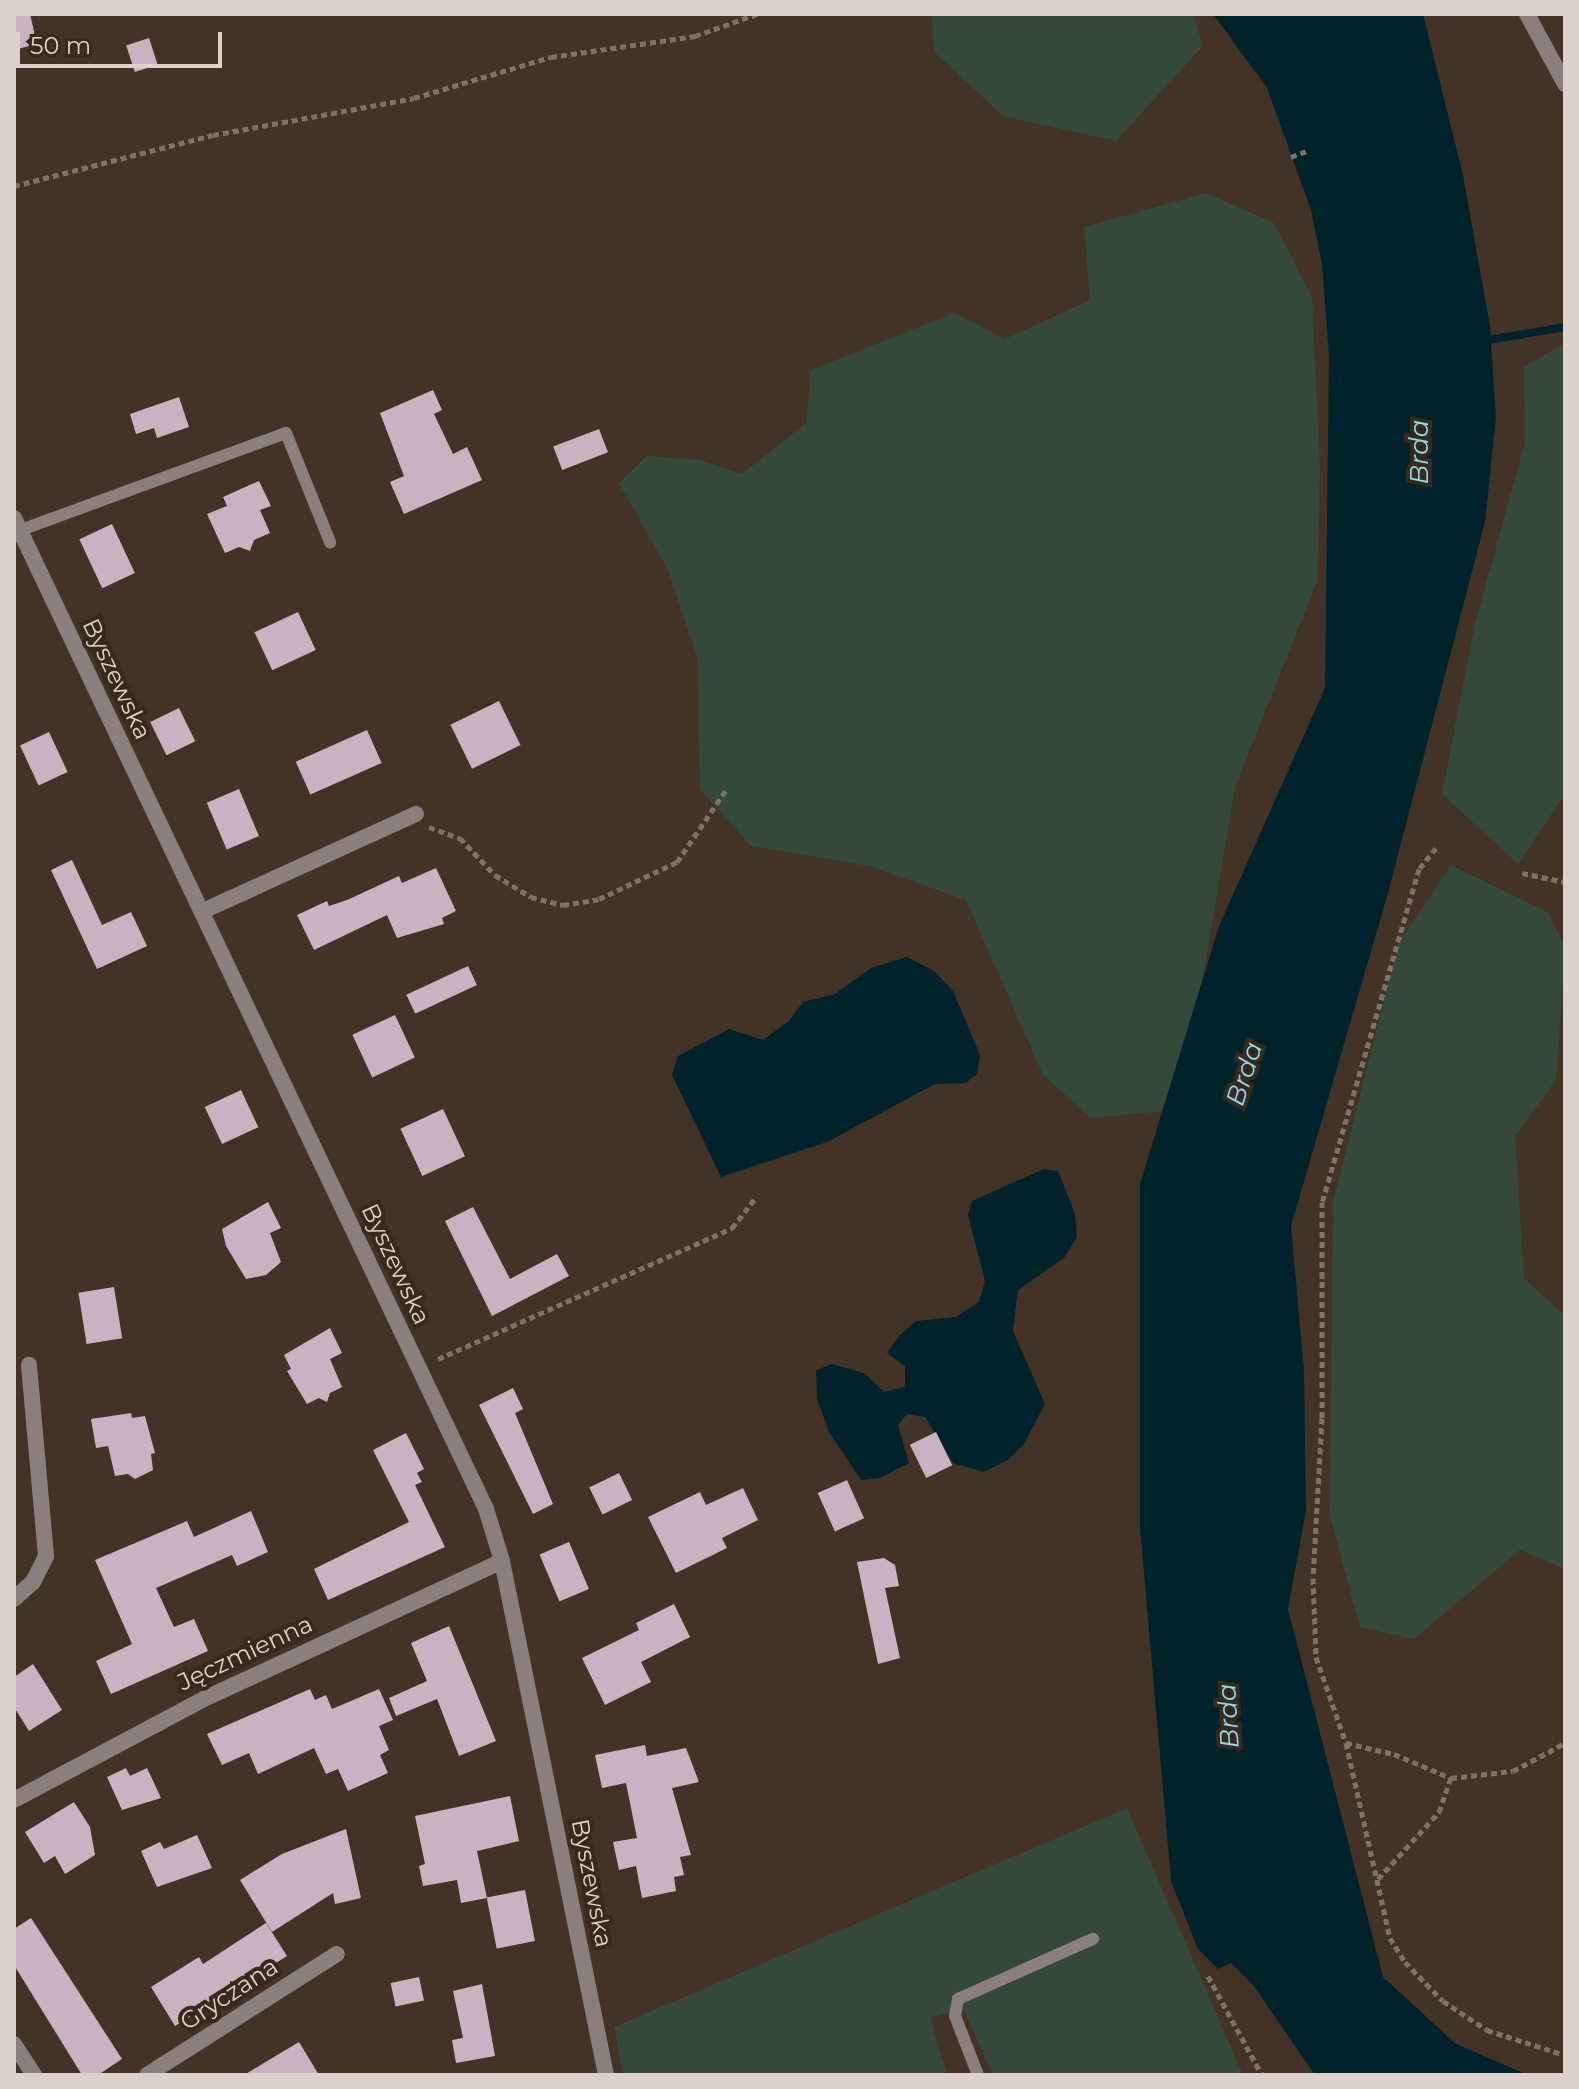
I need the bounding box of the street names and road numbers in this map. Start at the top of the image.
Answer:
street label: Byszewska [76,614,158,744]
street label: Byszewska [355,1199,437,1329]
street label: Jęczmienna [173,1609,317,1697]
street label: Byszewska [565,1816,619,1950]
street label: Gryczana [175,1952,283,2036]

